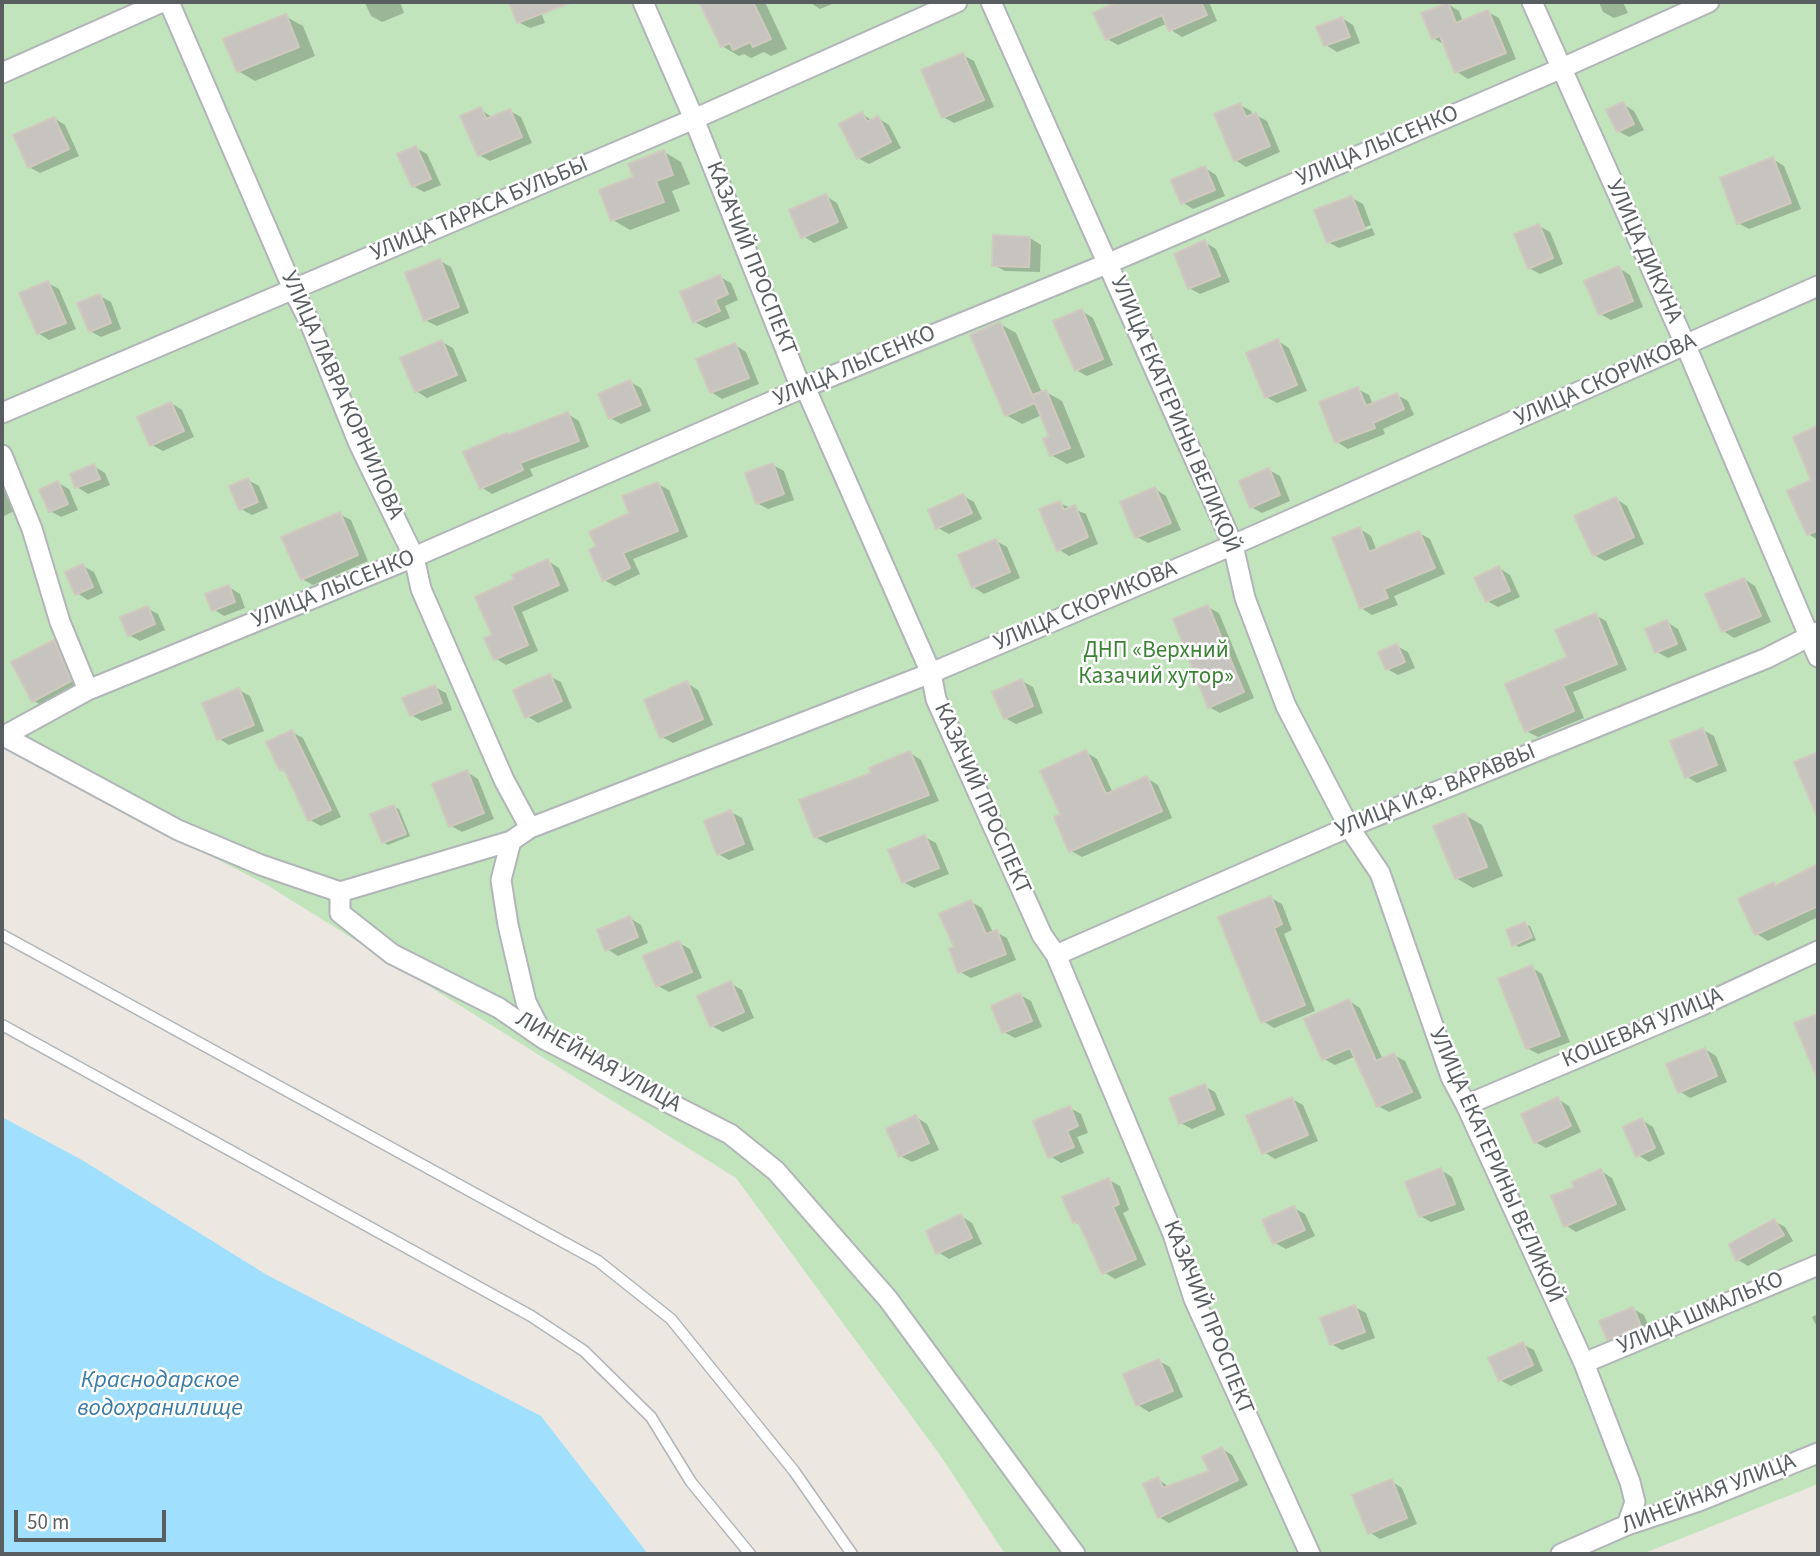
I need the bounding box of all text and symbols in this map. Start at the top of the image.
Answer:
street label: УЛИЦА ЛЫСЕНКО [1293,100,1463,194]
street label: УЛИЦА ТАРАСА БУЛЬБЫ [367,152,593,268]
street label: КАЗАЧИЙ ПРОСПЕКТ [699,158,801,360]
street label: УЛИЦА ДИКУНА [1599,176,1687,328]
street label: УЛИЦА ЛАВРА КОРНИЛОВА [274,268,408,524]
street label: УЛИЦА ЕКАТЕРИНЫ ВЕЛИКОЙ [1103,273,1245,557]
street label: УЛИЦА ЛЫСЕНКО [770,320,940,414]
street label: УЛИЦА СКОРИКОВА [1511,329,1701,433]
street label: УЛИЦА ЛЫСЕНКО [248,545,420,635]
street label: УЛИЦА СКОРИКОВА [990,556,1182,658]
park label: ДНП «Верхний Казачий хутор» [1078,638,1234,692]
street label: КАЗАЧИЙ ПРОСПЕКТ [926,699,1036,899]
street label: УЛИЦА И.Ф. ВАРАВВЫ [1332,739,1540,845]
street label: КОШЕВАЯ УЛИЦА [1558,983,1728,1075]
street label: ЛИНЕЙНАЯ УЛИЦА [511,1006,685,1120]
street label: УЛИЦА ЕКАТЕРИНЫ ВЕЛИКОЙ [1422,1024,1568,1308]
street label: КАЗАЧИЙ ПРОСПЕКТ [1156,1217,1258,1419]
street label: УЛИЦА ШМАЛЬКО [1614,1267,1788,1361]
water label: Краснодарское водохранилище [77,1368,243,1424]
street label: ЛИНЕЙНАЯ УЛИЦА [1618,1449,1800,1541]
scale bar [18,1496,170,1540]
text: 50 m [27,1507,69,1537]

